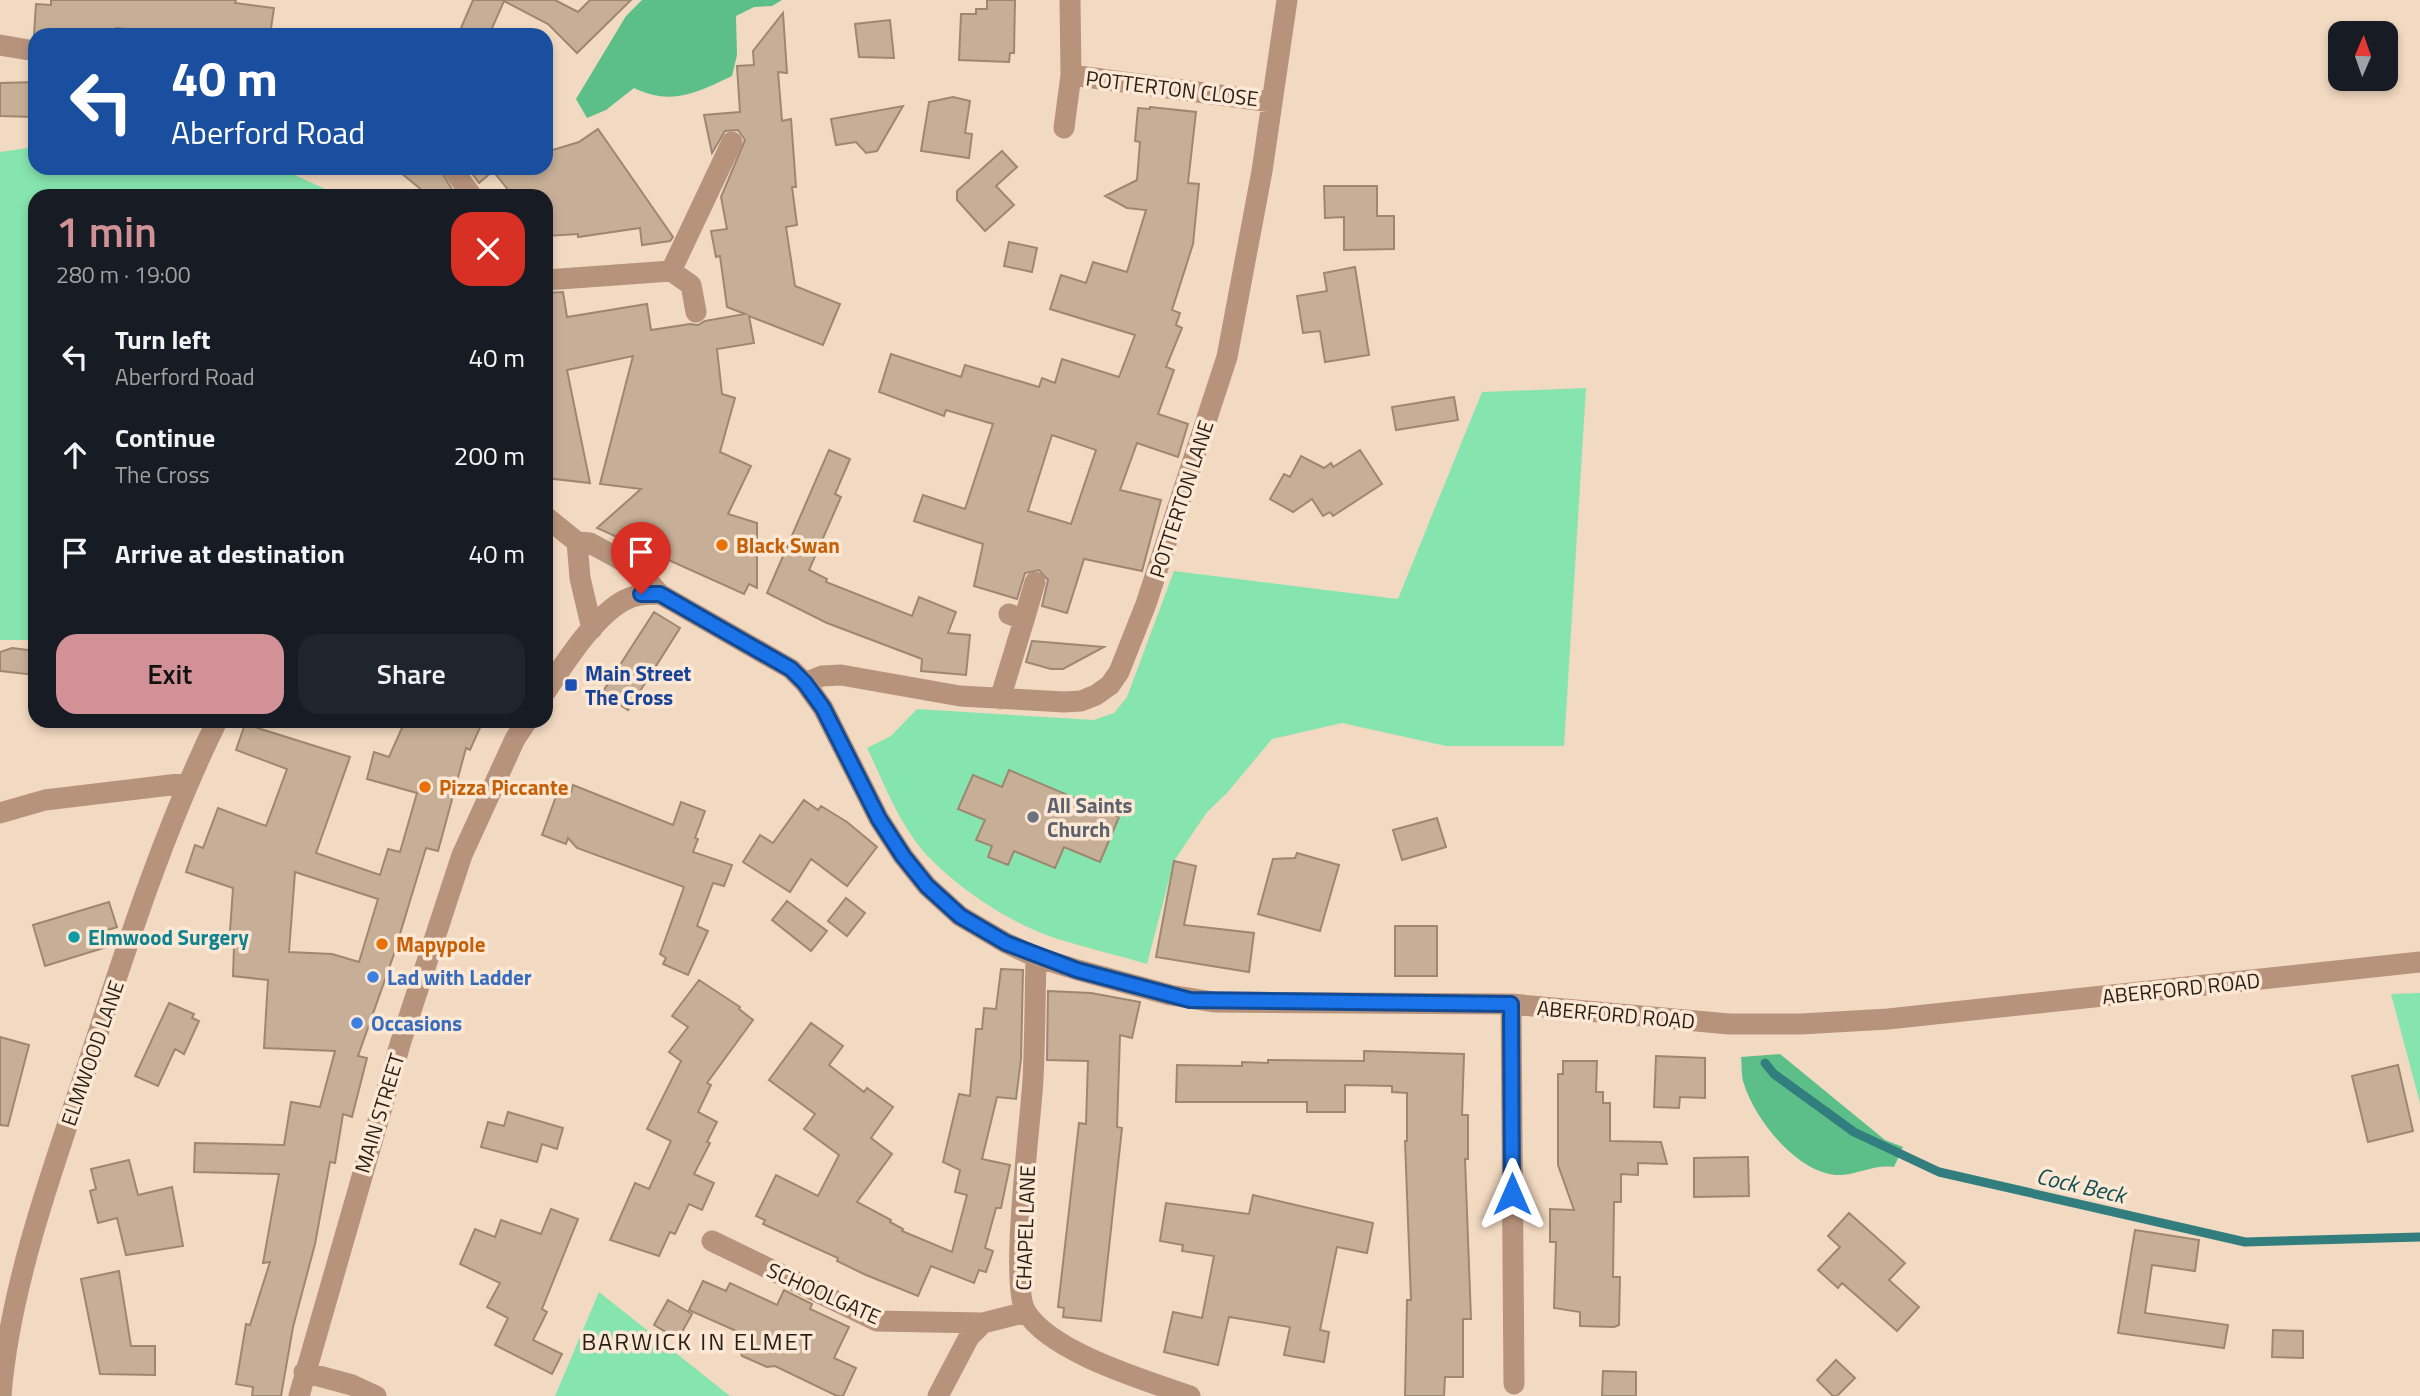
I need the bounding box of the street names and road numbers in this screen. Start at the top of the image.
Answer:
street label: POTTERTON CLOSE [1084,62,1260,114]
street label: POTTERTON LANE [1140,416,1222,582]
street label: ABERFORD ROAD [2101,964,2261,1012]
street label: ELMWOOD LANE [52,976,132,1130]
street label: ABERFORD ROAD [1536,991,1696,1037]
street label: MAIN STREET [346,1049,412,1177]
street label: CHAPEL LANE [1007,1165,1043,1291]
street label: SCHOOLGATE [762,1254,886,1332]

